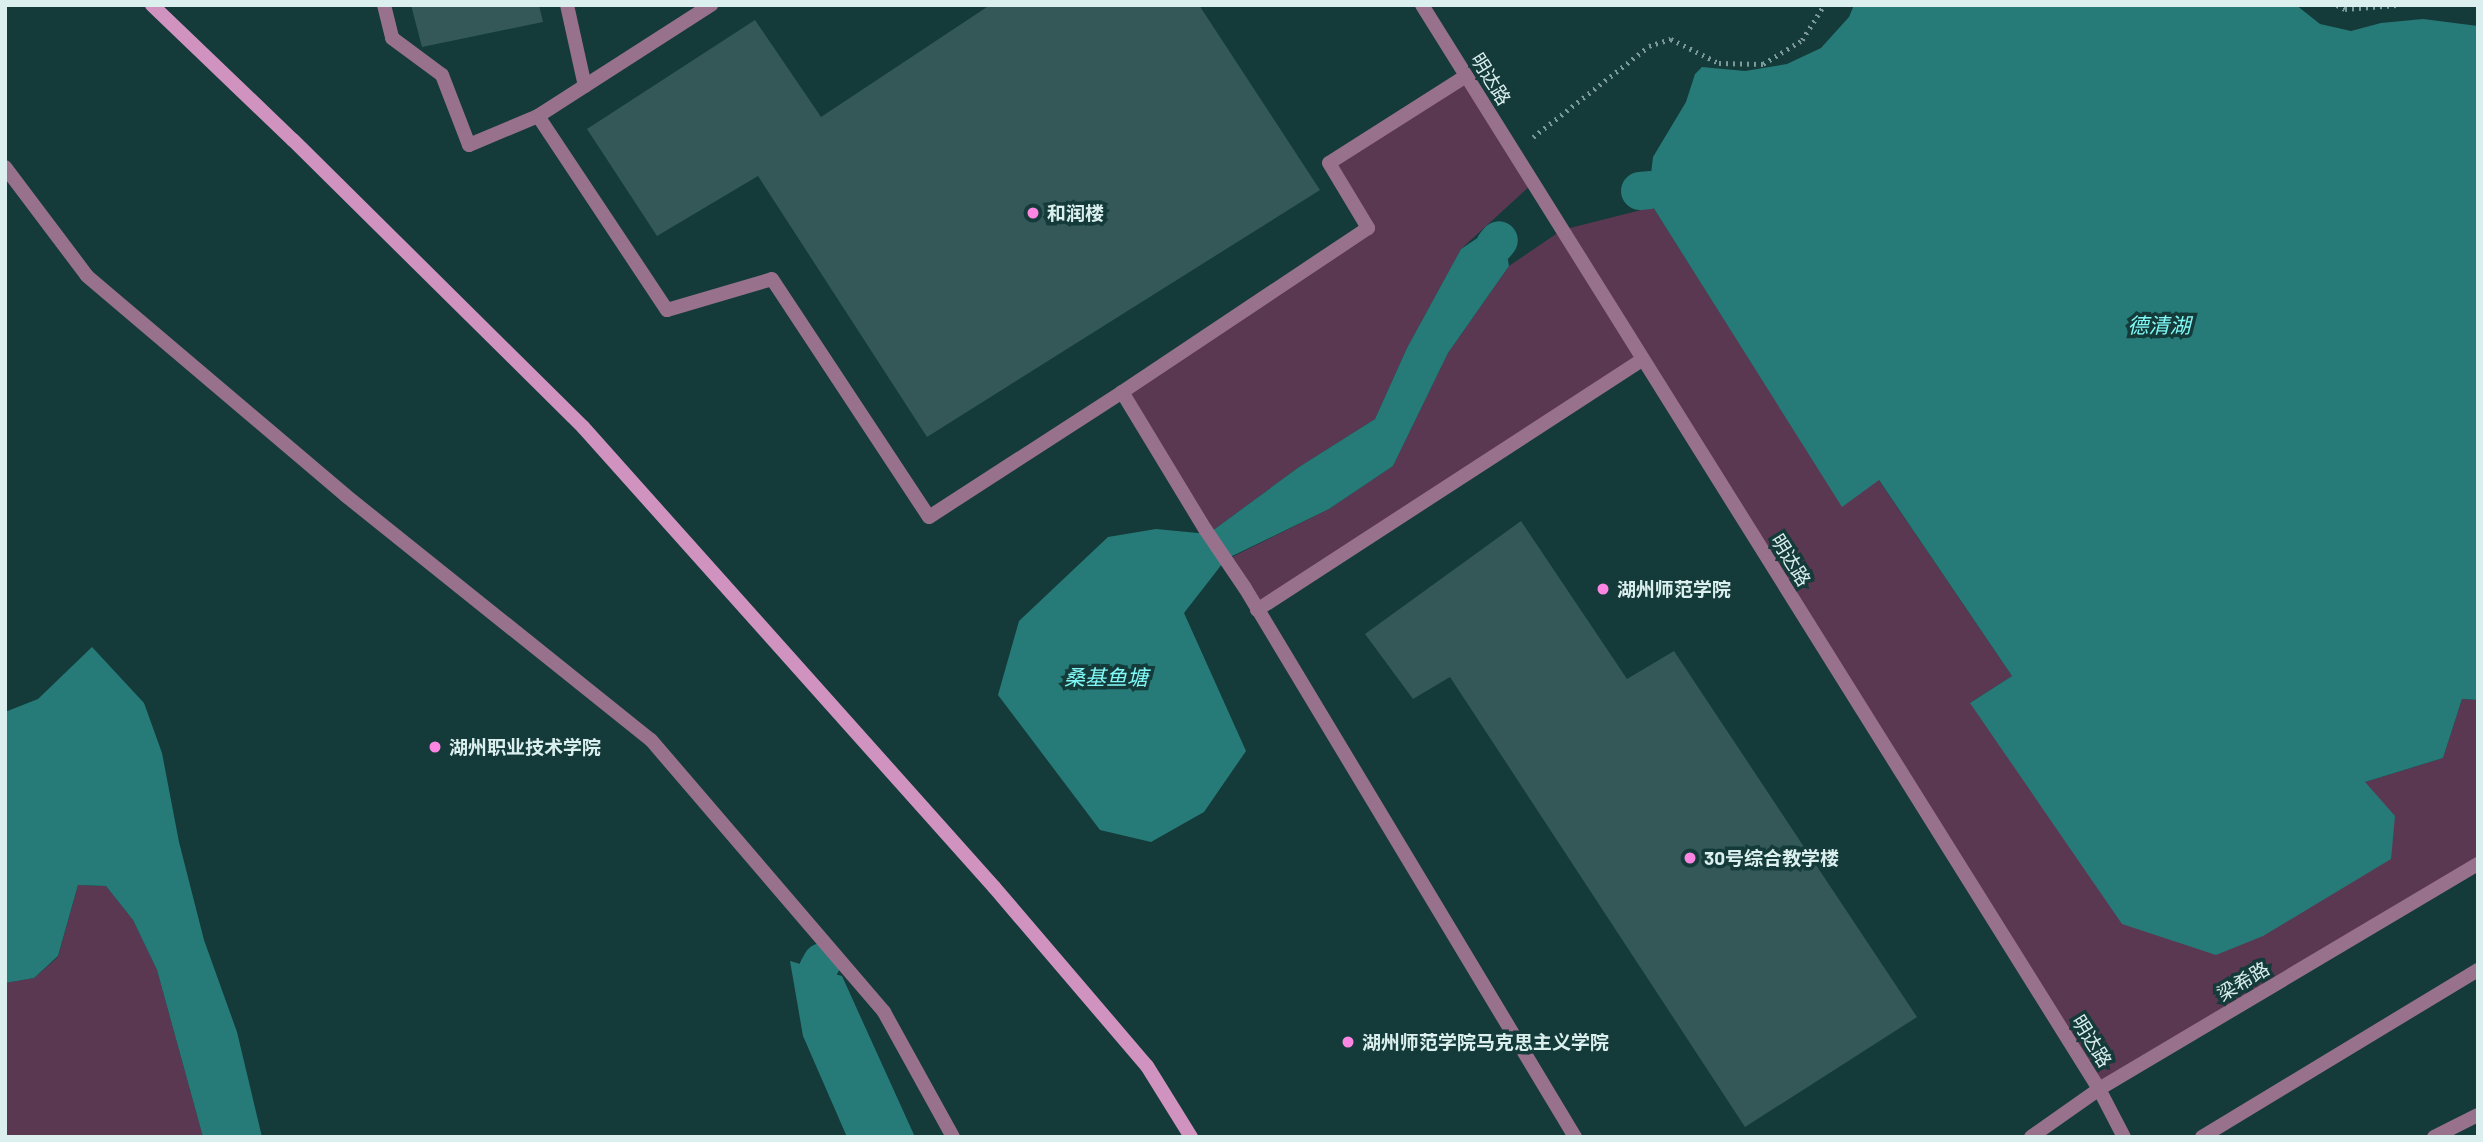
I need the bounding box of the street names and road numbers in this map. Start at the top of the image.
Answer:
street label: 明达路 [1466,49,1516,109]
street label: 明达路 [1766,530,1816,590]
street label: 梁希路 [2213,957,2273,1005]
street label: 明达路 [2067,1011,2117,1071]

